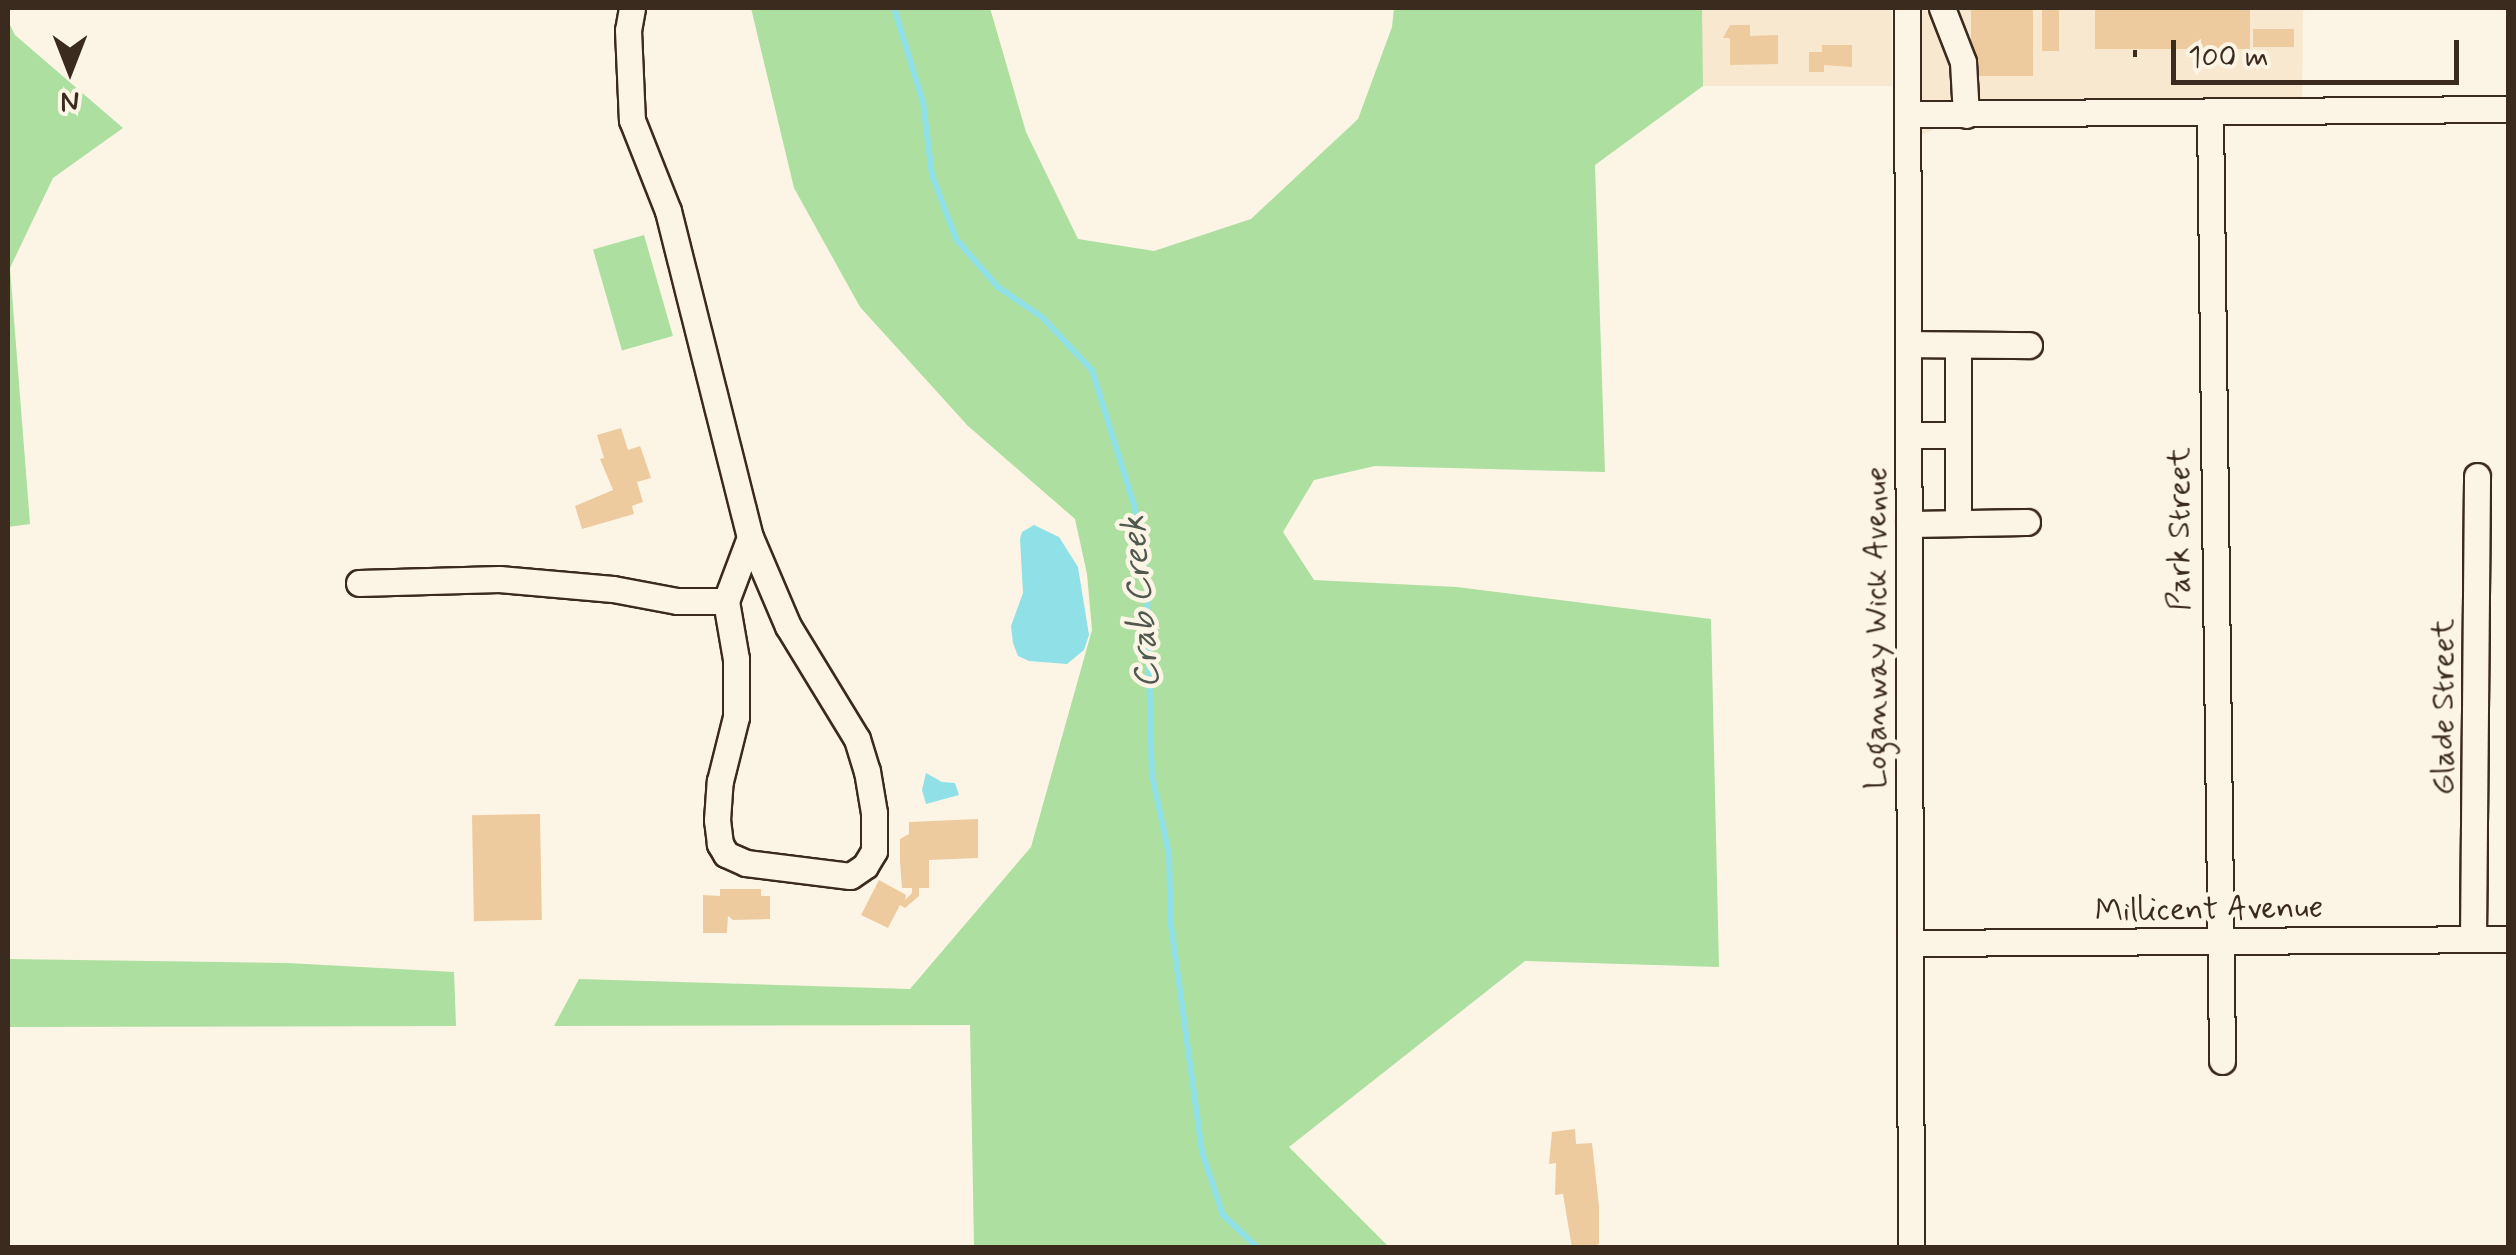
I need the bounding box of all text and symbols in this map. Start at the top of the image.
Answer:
north arrow [20,20,120,120]
scale bar [2176,20,2464,82]
text: 100 m [2188,38,2269,77]
text: N [61,82,79,119]
street label: Park Street [2161,447,2199,611]
street label: Loganway Wick Avenue [1858,463,1896,793]
water label: Crab Creek [1113,514,1169,690]
street label: Glade Street [2425,619,2463,795]
street label: Millicent Avenue [2093,889,2325,931]

